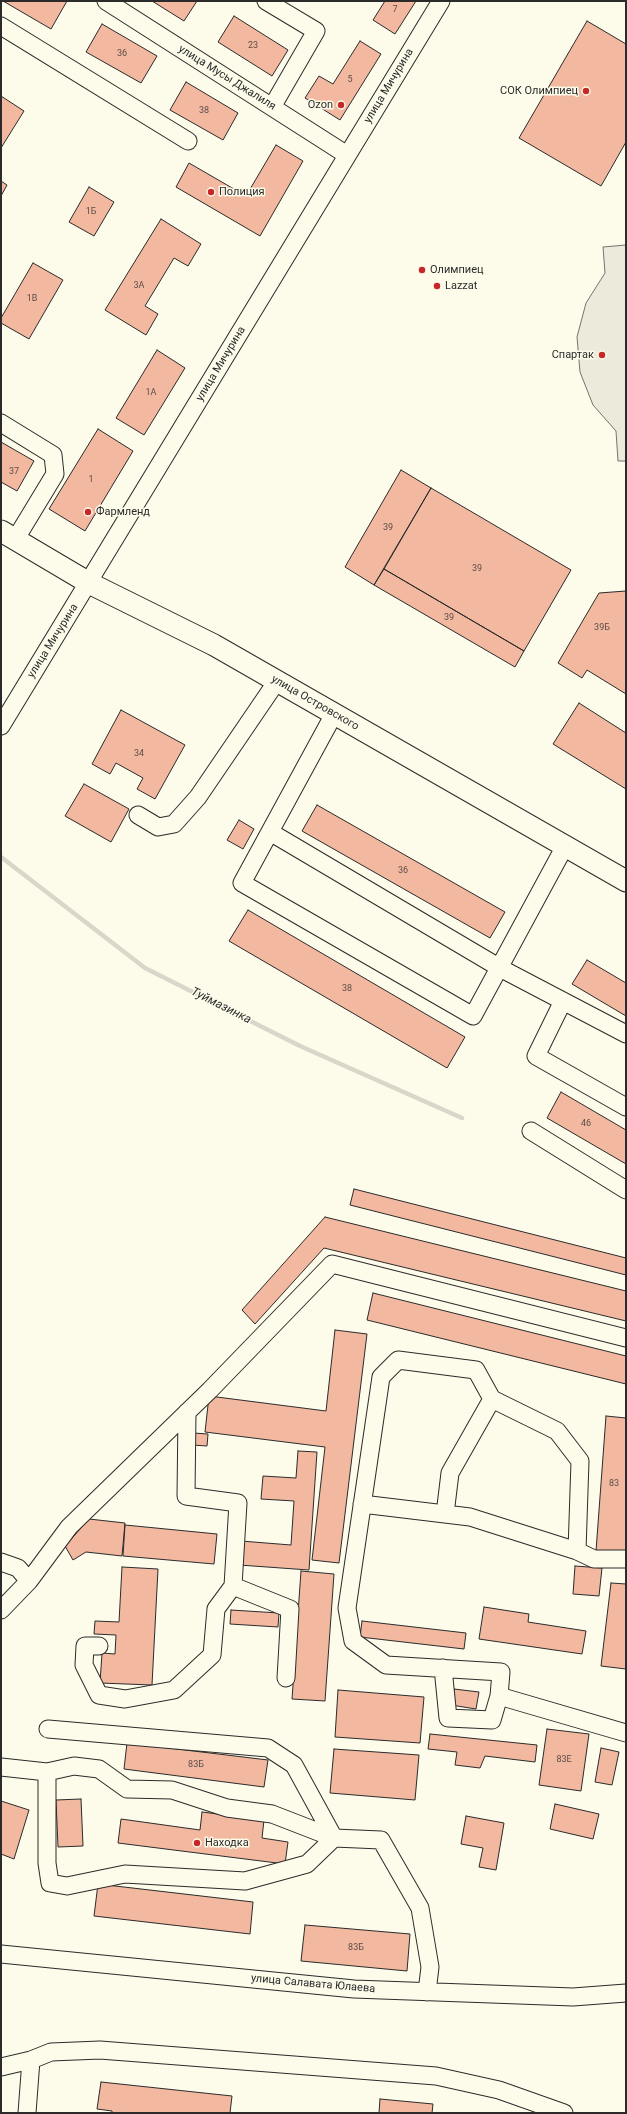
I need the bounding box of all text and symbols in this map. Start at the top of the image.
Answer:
house number: 7 [392,5,398,15]
house number: 23 [248,41,258,51]
street label: улица Мусы Джалиля [176,43,278,113]
street label: улица Мичурина [361,46,417,126]
house number: 36 [117,49,127,59]
house number: 5 [347,75,353,85]
place label: СОК Олимпиец [500,84,578,98]
marker: СОК Олимпиец [581,86,591,96]
place label: Ozon [308,98,333,112]
marker: Ozon [336,100,346,110]
house number: 38 [199,106,209,116]
place label: Полиция [219,185,265,199]
marker: Полиция [206,187,216,197]
house number: 1Б [86,207,96,217]
place label: Олимпиец [430,263,483,277]
marker: Олимпиец [417,265,427,275]
place label: Lazzat [445,279,477,293]
house number: 3А [134,281,144,291]
marker: Lazzat [432,281,442,291]
house number: 1В [27,294,37,304]
street label: улица Мичурина [193,324,249,404]
place label: Спартак [552,348,594,362]
marker: Спартак [597,350,607,360]
house number: 1А [146,388,156,398]
house number: 37 [9,467,19,477]
house number: 1 [88,475,94,485]
place label: Фармленд [96,505,150,519]
marker: Фармленд [83,507,93,517]
house number: 39 [383,523,393,533]
house number: 39 [472,564,482,574]
street label: улица Мичурина [25,601,81,681]
house number: 39 [444,613,454,623]
house number: 39Б [594,623,610,633]
street label: улица Островского [269,673,361,733]
house number: 34 [134,749,144,759]
house number: 36 [398,866,408,876]
house number: 38 [342,984,352,994]
water label: Туймазинка [188,985,254,1027]
house number: 46 [581,1119,591,1129]
house number: 83 [609,1479,619,1489]
house number: 83Е [556,1755,572,1765]
house number: 83Б [188,1760,204,1770]
place label: Находка [205,1836,249,1850]
marker: Находка [192,1838,202,1848]
house number: 83Б [348,1943,364,1953]
street label: улица Салавата Юлаева [250,1972,376,1996]

